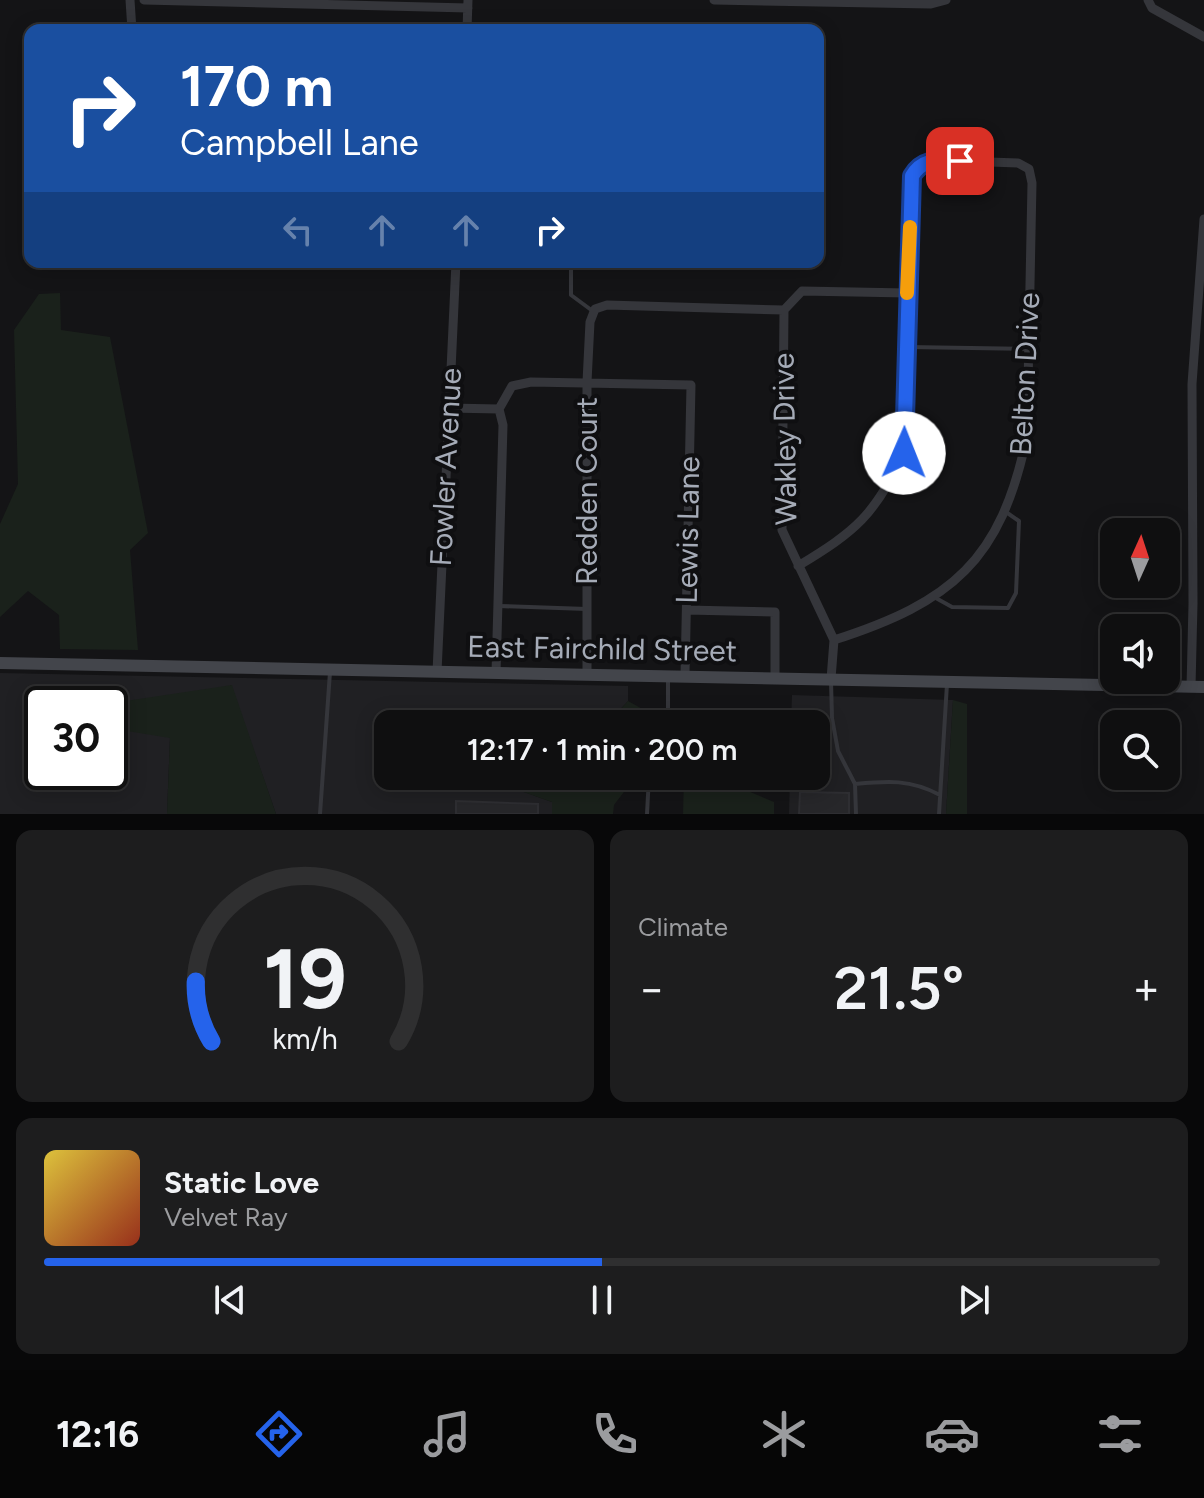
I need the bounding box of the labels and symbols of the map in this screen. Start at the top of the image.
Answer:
pin [926,127,994,195]
street label: Belton Drive [1002,291,1047,457]
street label: Wakley Drive [764,352,805,526]
street label: Fowler Avenue [422,367,469,567]
street label: Redden Court [568,397,605,585]
position arrow [862,411,946,495]
street label: Lewis Lane [668,456,707,604]
north arrow [1100,518,1180,598]
street label: East Fairchild Street [467,628,737,669]
speed limit sign: 30 [24,686,128,790]

